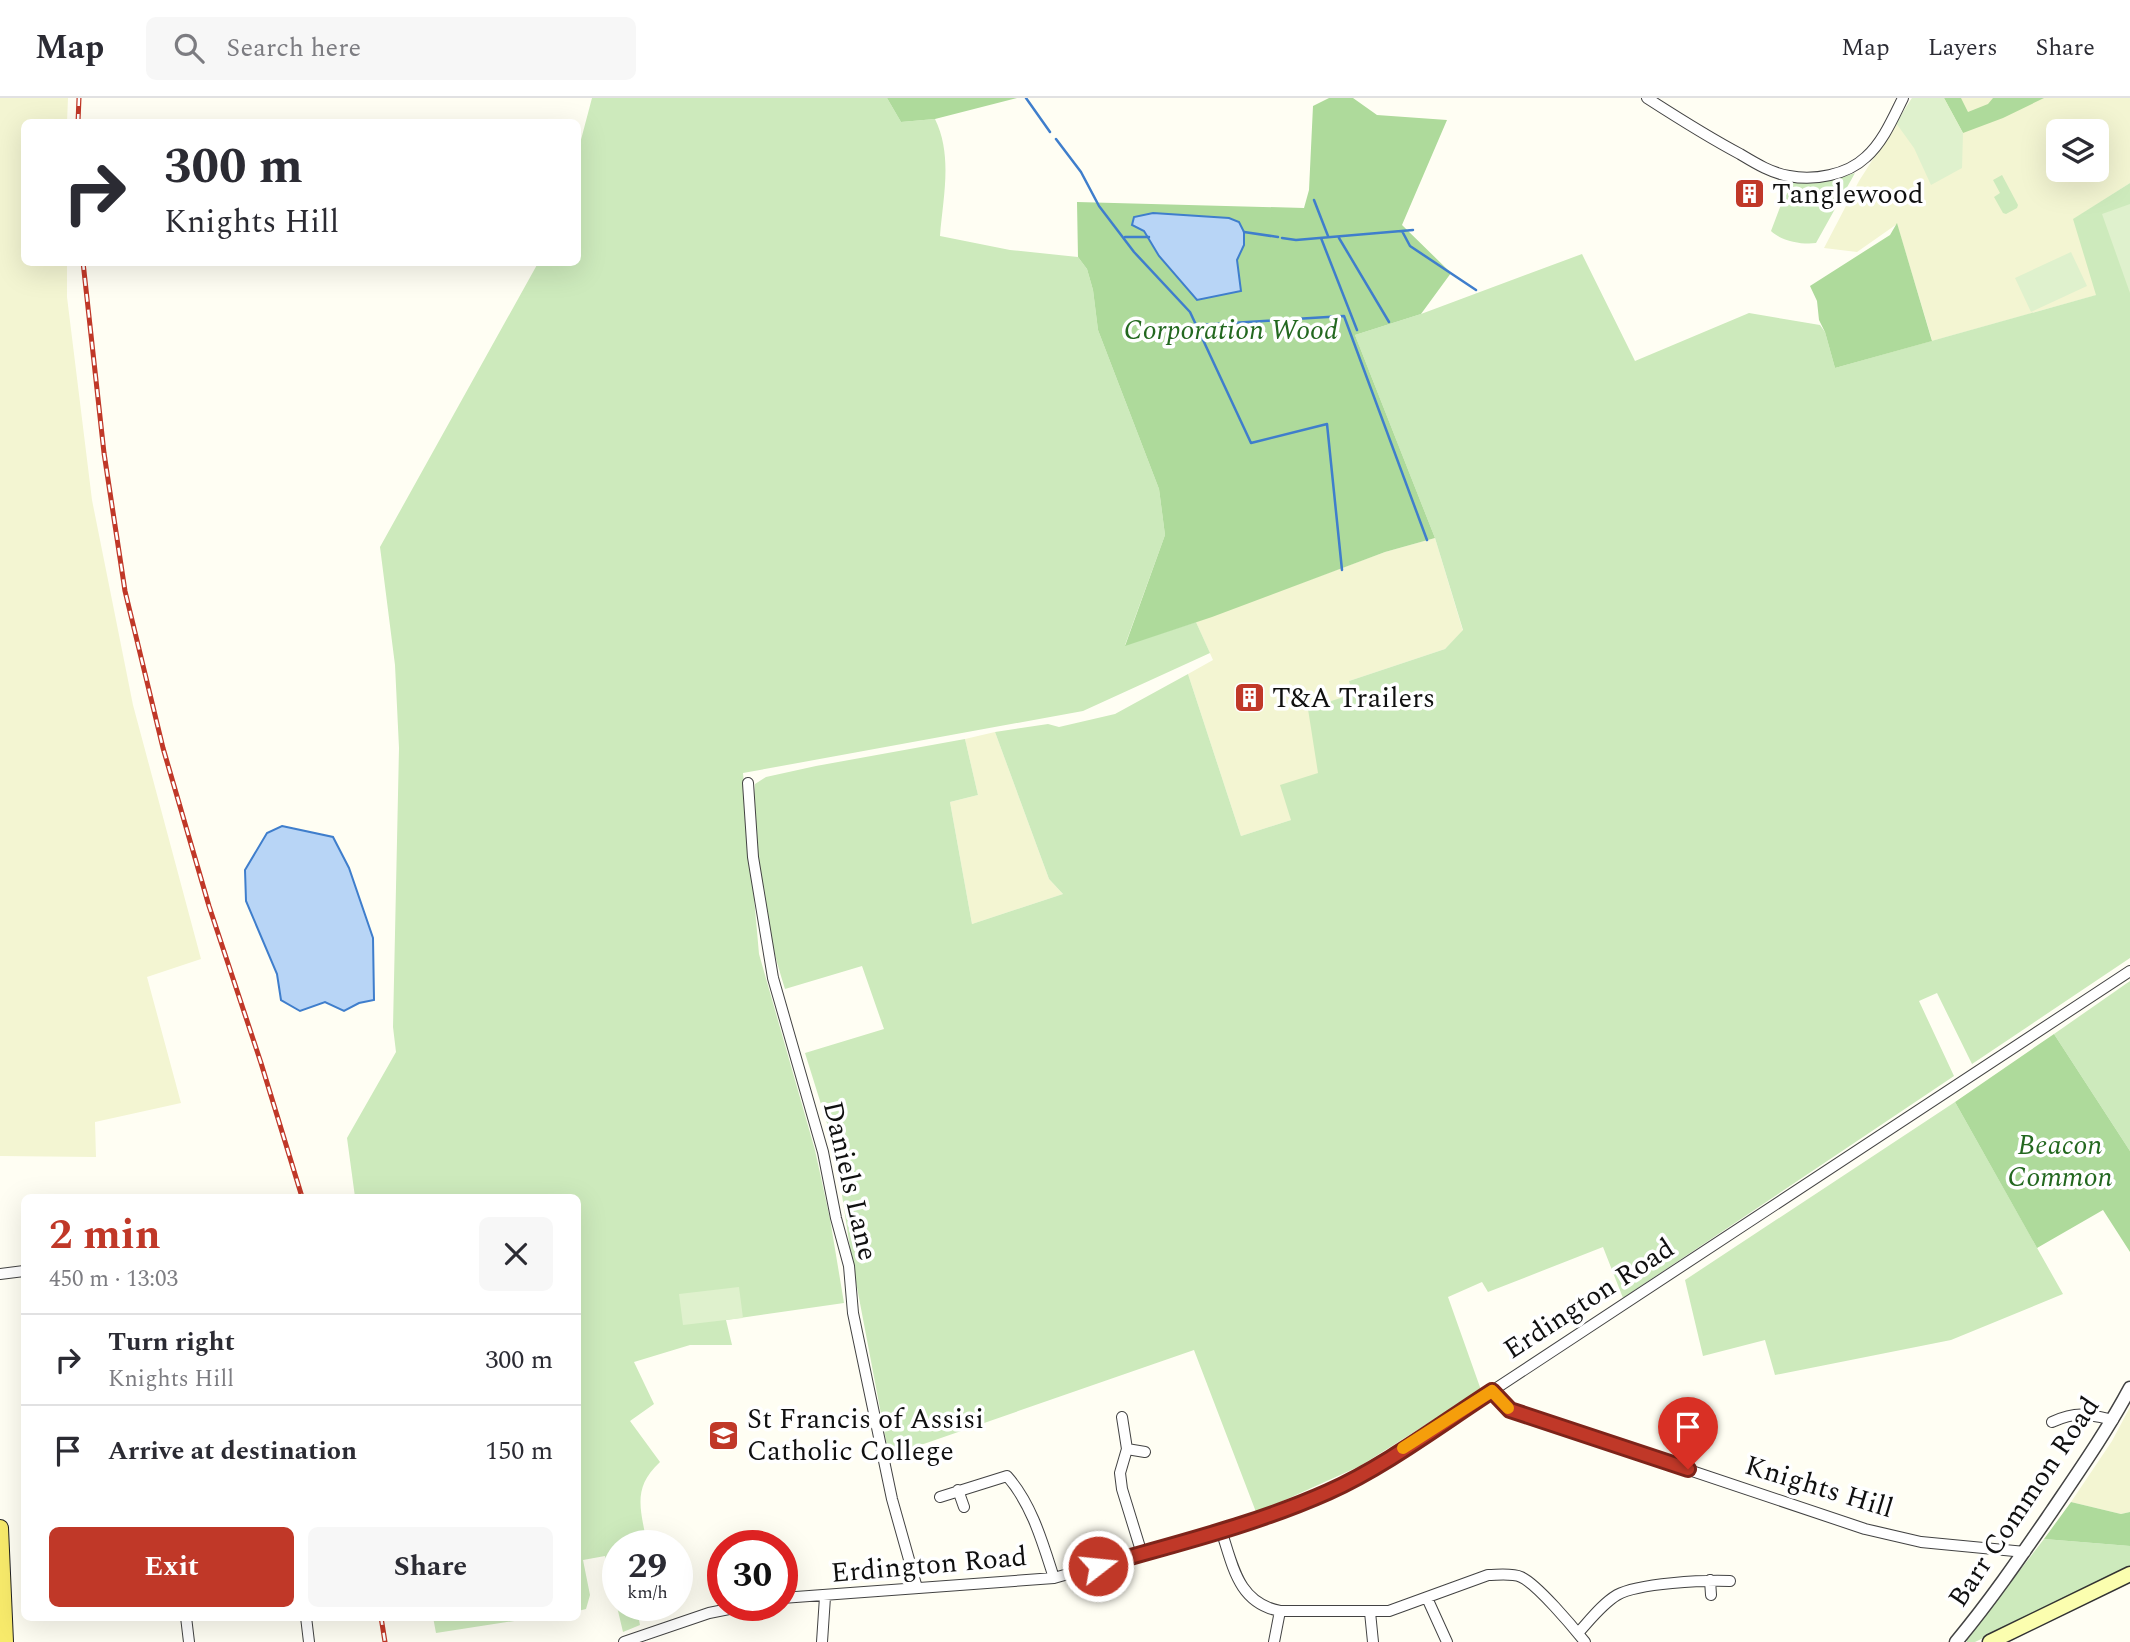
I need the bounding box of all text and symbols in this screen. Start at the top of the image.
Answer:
search box [146,17,636,80]
text: Map [35,23,104,73]
text: Search here [226,28,361,68]
icon: search [170,29,208,67]
text: Map [1841,30,1890,66]
text: Layers [1928,30,1998,66]
text: Share [2036,30,2095,66]
map controls [2046,119,2109,182]
button: layers [2046,119,2109,182]
text: 300 m [164,130,303,205]
icon: right [49,147,140,238]
place label: Tanglewood [1772,173,1924,216]
building icon: Tanglewood [1732,177,1766,211]
text: Knights Hill [164,198,339,247]
park label: Corporation Wood [1124,309,1338,352]
place label: T&A Trailers [1272,677,1435,720]
building icon: T&A Trailers [1232,681,1266,715]
street label: Daniels Lane [811,1097,889,1265]
park label: Beacon Common [2007,1124,2113,1199]
text: 2 min [49,1204,161,1267]
button: close [479,1217,553,1291]
street label: Erdington Road [1495,1227,1683,1371]
text: 450 m · 13:03 [49,1262,178,1297]
text: Turn right [108,1322,235,1362]
text: 300 m [485,1340,553,1380]
icon: right [49,1341,87,1379]
text: Knights Hill [108,1362,234,1397]
street label: Barr Common Road [1937,1388,2111,1616]
pin [1658,1397,1718,1469]
place label: St Francis of Assisi Catholic College [747,1398,984,1473]
icon: arrive [1669,1408,1707,1446]
school or university icon: St Francis of Assisi Catholic College [707,1418,741,1452]
text: Arrive at destination [108,1431,357,1471]
text: 150 m [485,1431,553,1471]
icon: arrive [49,1432,87,1470]
street label: Knights Hill [1739,1444,1899,1530]
button: Exit [49,1527,294,1607]
button: Share [308,1527,553,1607]
position arrow [1061,1529,1135,1603]
speed limit sign: 30 [707,1530,798,1621]
street label: Erdington Road [829,1535,1029,1595]
text: 29 [628,1540,667,1593]
text: km/h [627,1579,668,1606]

